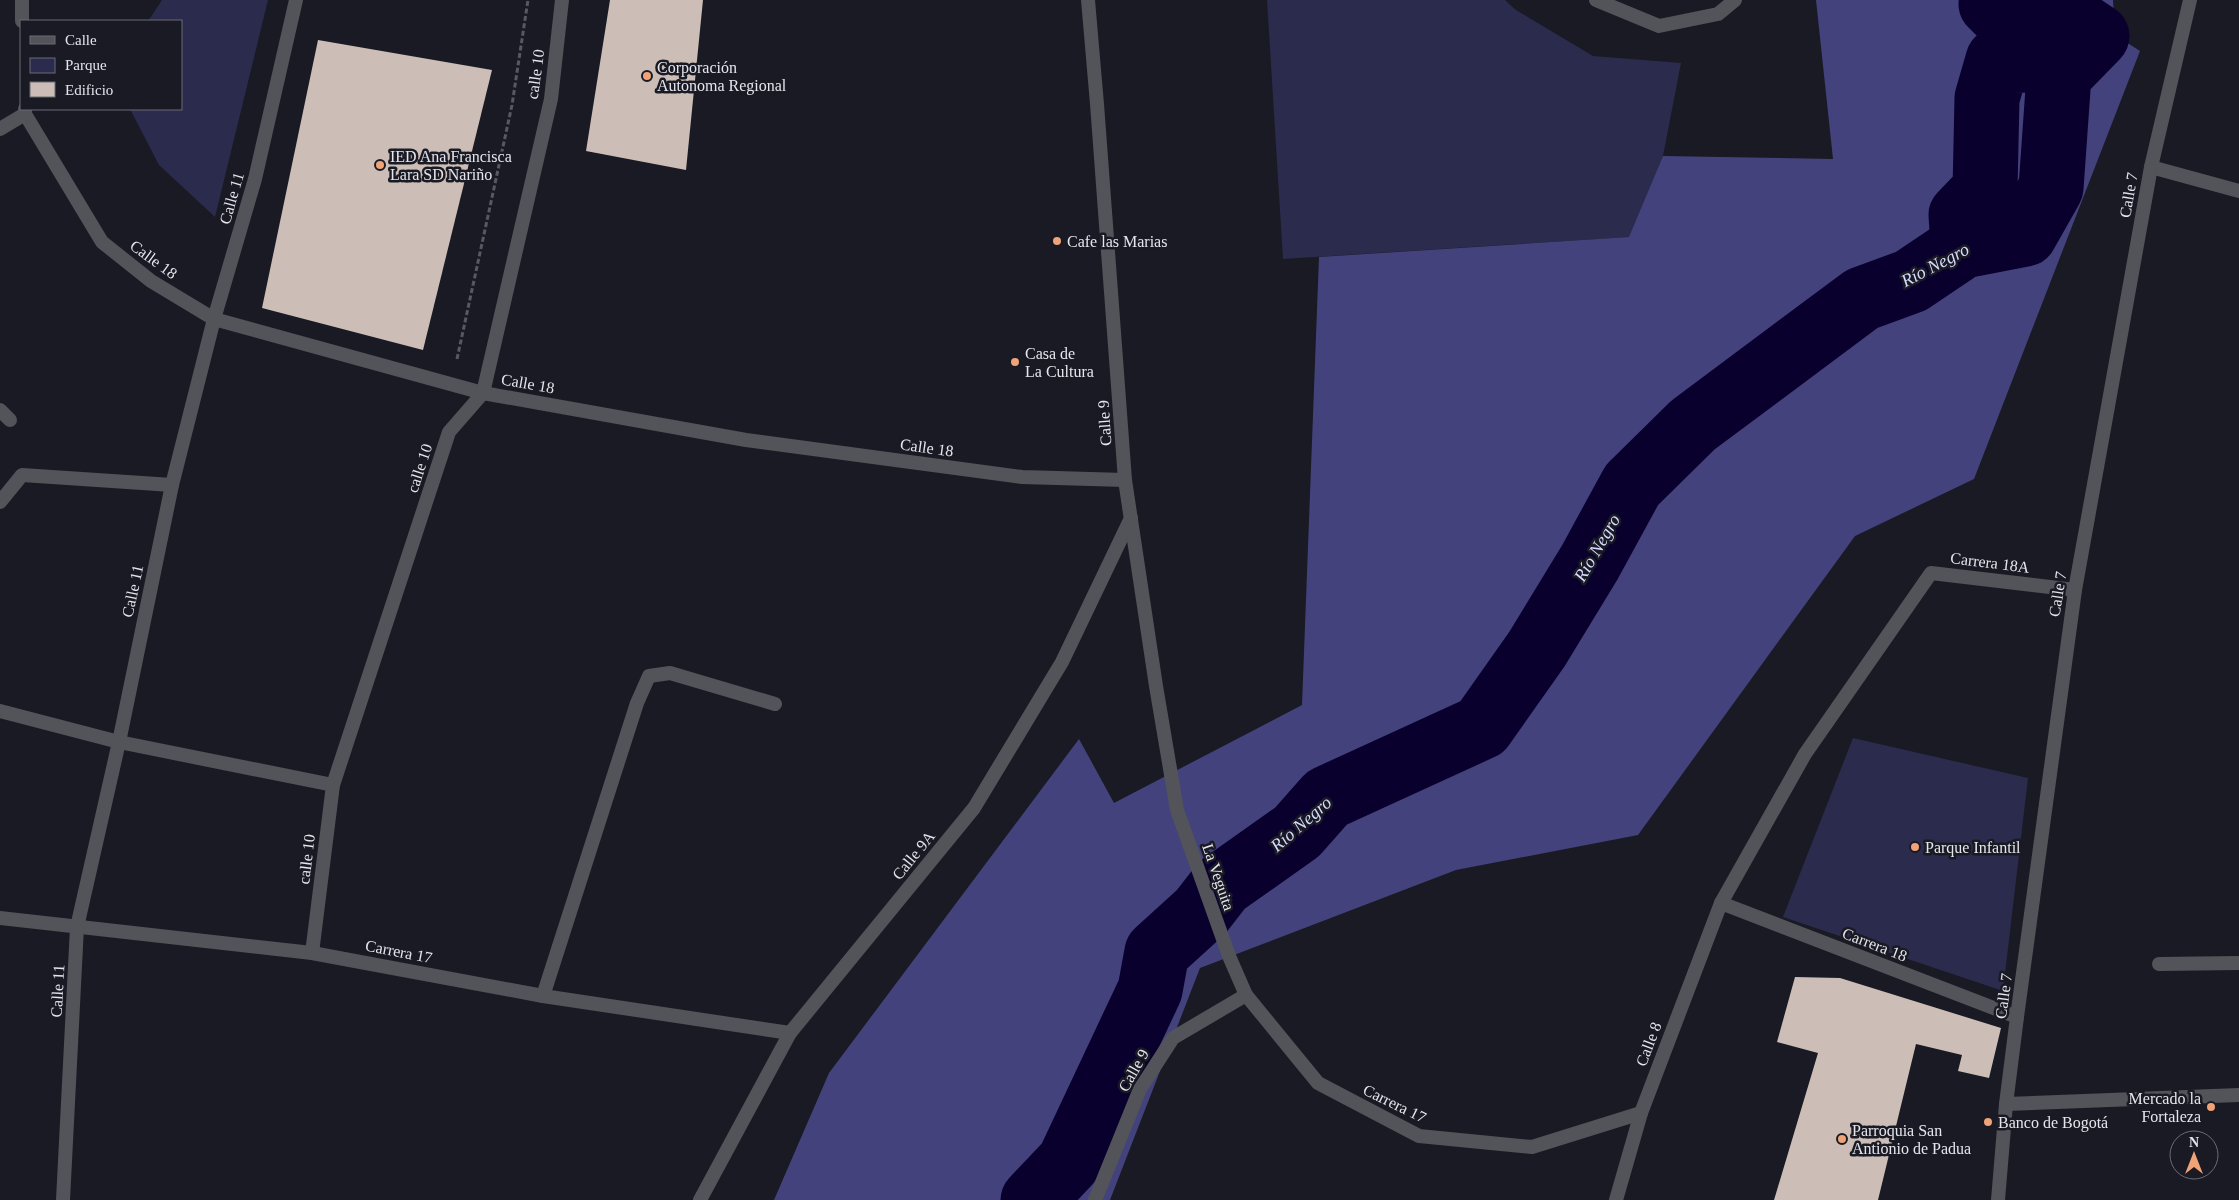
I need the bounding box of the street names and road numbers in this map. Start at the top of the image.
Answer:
street label: calle 10 [524,48,547,100]
street label: Calle 11 [216,170,247,226]
street label: Calle 7 [2116,171,2141,219]
street label: Calle 18 [127,237,180,282]
street label: Calle 18 [500,370,556,397]
street label: Calle 9 [1094,400,1115,446]
street label: Calle 18 [899,435,955,460]
street label: calle 10 [404,442,435,495]
street label: Carrera 18A [1949,549,2031,576]
street label: Calle 11 [119,563,146,619]
street label: Calle 7 [2046,570,2069,618]
street label: Calle 9A [889,827,938,883]
street label: calle 10 [295,833,318,885]
street label: La Veguita [1198,842,1238,913]
street label: Carrera 18 [1840,924,1910,965]
street label: Carrera 17 [364,937,434,966]
street label: Calle 11 [48,964,67,1018]
street label: Calle 7 [1992,972,2015,1020]
street label: Calle 8 [1632,1020,1665,1069]
street label: Calle 9 [1115,1046,1152,1094]
street label: Carrera 17 [1361,1081,1429,1126]

